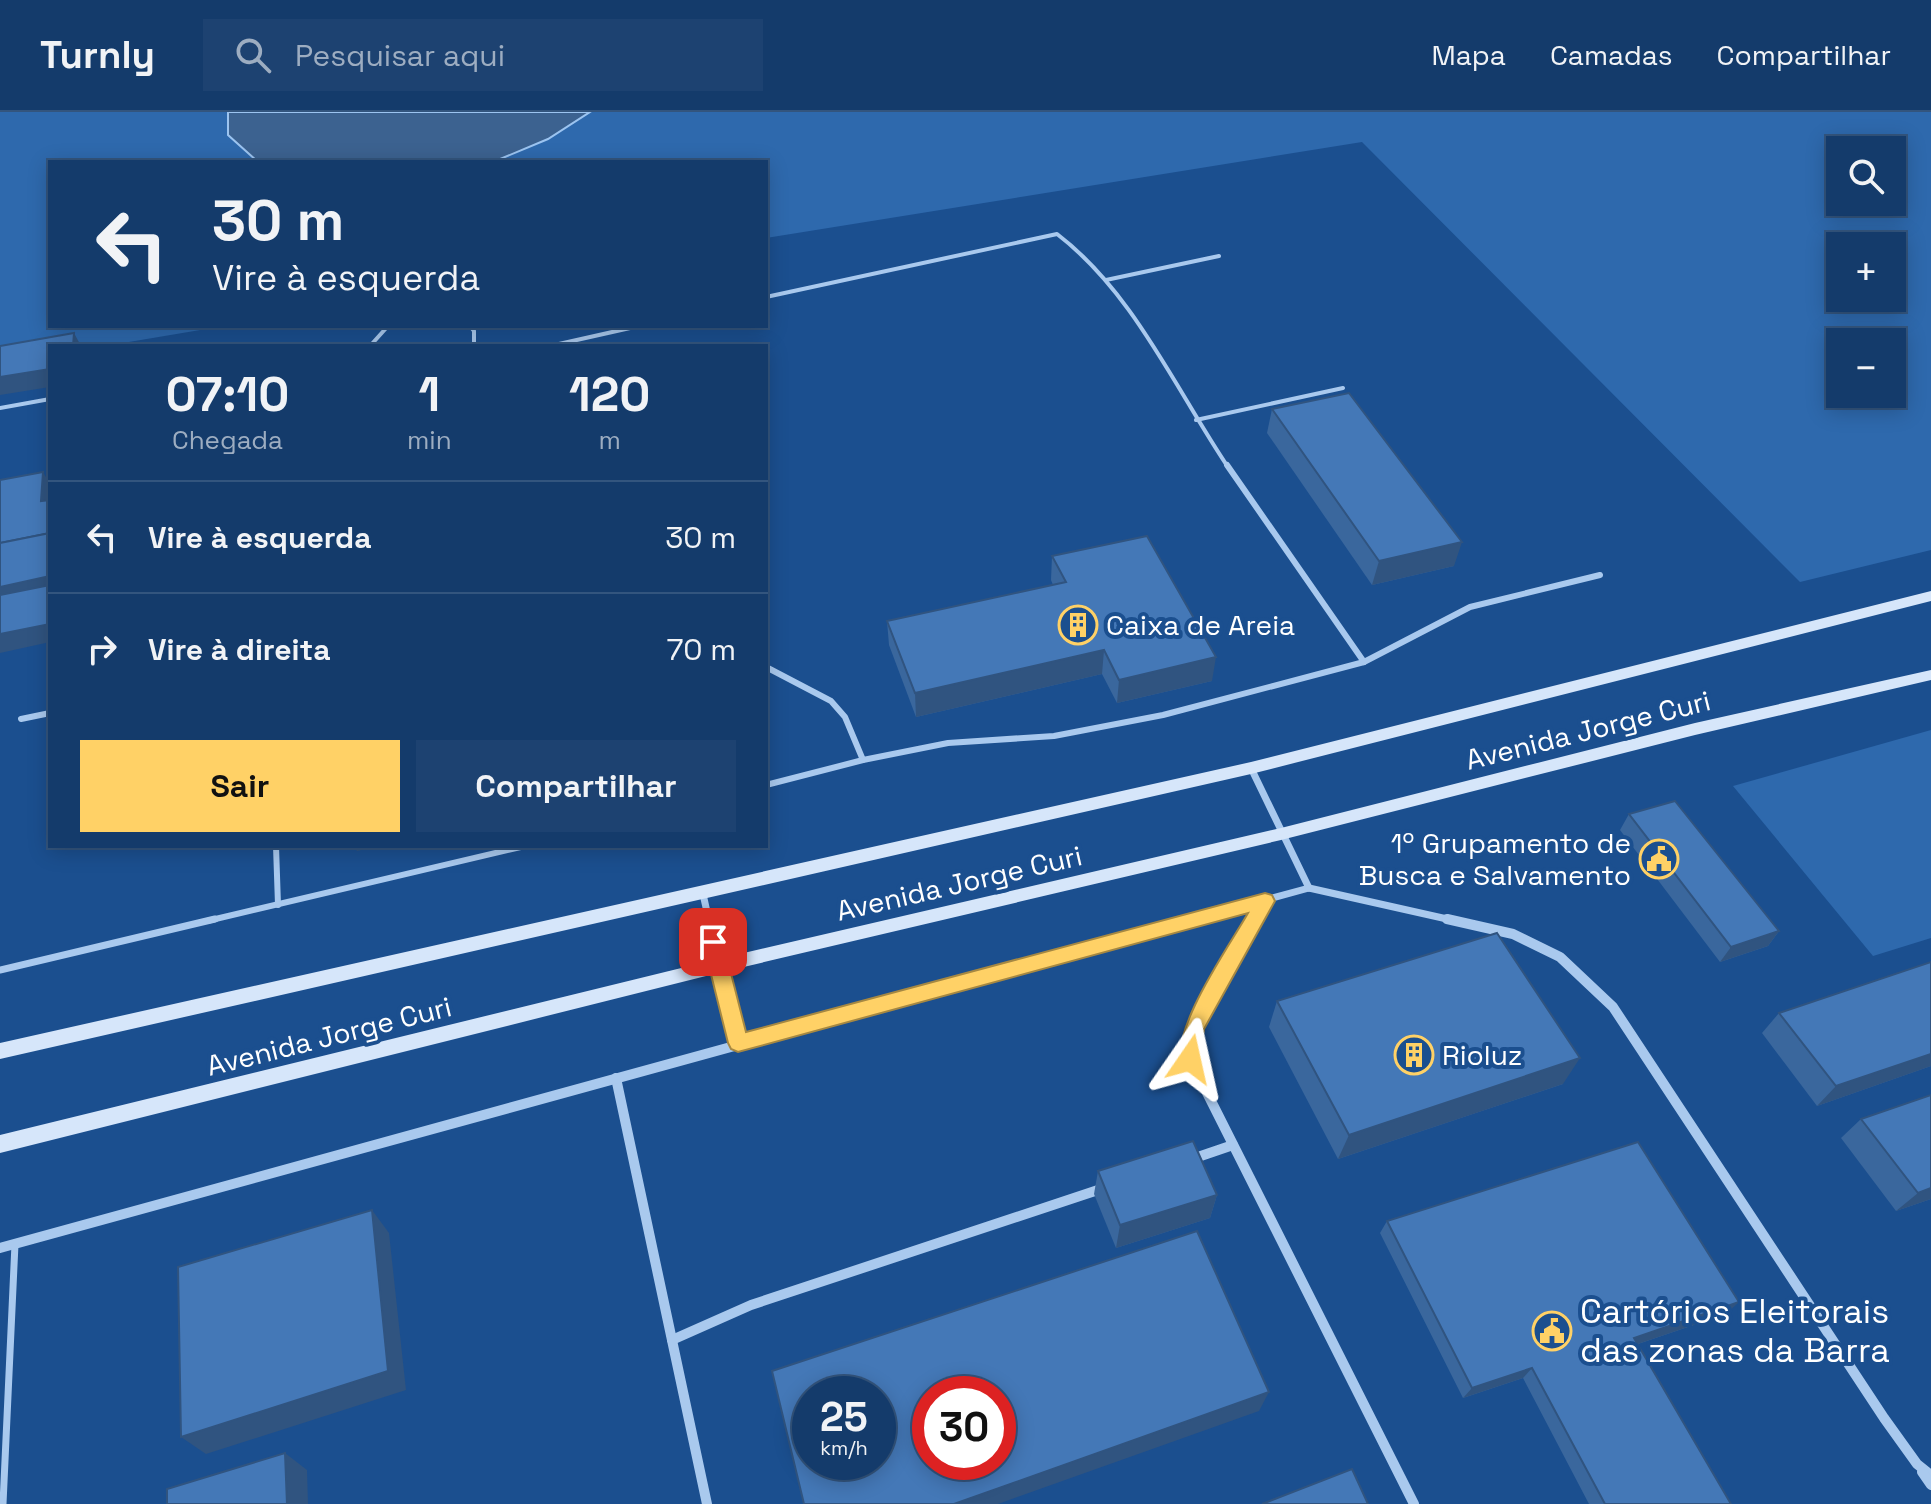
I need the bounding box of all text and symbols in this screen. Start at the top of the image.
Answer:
search box [203,19,763,91]
text: Turnly [40,31,155,79]
icon: search [231,33,275,77]
text: Pesquisar aqui [295,36,505,75]
text: Mapa [1431,37,1506,73]
text: Camadas [1550,37,1673,73]
text: Compartilhar [1717,37,1891,73]
map controls [1826,136,1906,408]
button: search [1826,136,1906,216]
text: 30 m [212,185,344,256]
icon: left [80,192,184,296]
button: + [1826,232,1906,312]
text: Vire à esquerda [212,255,480,301]
button: − [1826,328,1906,408]
text: 07:10 [166,364,289,425]
text: 1 [418,364,440,425]
text: 120 [569,364,650,425]
text: Chegada [172,423,283,457]
text: min [407,423,452,457]
text: m [599,423,621,457]
icon: left [80,515,124,559]
text: Vire à esquerda [148,518,372,557]
text: 30 m [665,518,736,557]
building icon: Caixa de Areia [1057,604,1099,646]
place label: Caixa de Areia [1106,607,1295,643]
icon: right [80,627,124,671]
text: Vire à direita [148,630,331,669]
text: 70 m [667,630,736,669]
street label: Avenida Jorge Curi [1462,682,1714,778]
button: Sair [80,740,400,832]
button: Compartilhar [416,740,736,832]
place label: 1º Grupamento de Busca e Salvamento [1359,825,1631,893]
street label: Avenida Jorge Curi [833,837,1085,929]
public building icon: 1º Grupamento de Busca e Salvamento [1638,838,1680,880]
pin [679,908,747,976]
icon: arrive [691,920,735,964]
street label: Avenida Jorge Curi [203,988,455,1084]
position arrow [1148,1017,1232,1101]
building icon: Rioluz [1393,1034,1435,1076]
place label: Rioluz [1442,1037,1522,1073]
place label: Cartórios Eleitorais das zonas da Barra [1580,1290,1890,1372]
public building icon: Cartórios Eleitorais das zonas da Barra [1531,1310,1573,1352]
speed limit sign: 30 [912,1376,1016,1480]
text: 25 [820,1392,868,1443]
text: km/h [820,1435,868,1461]

